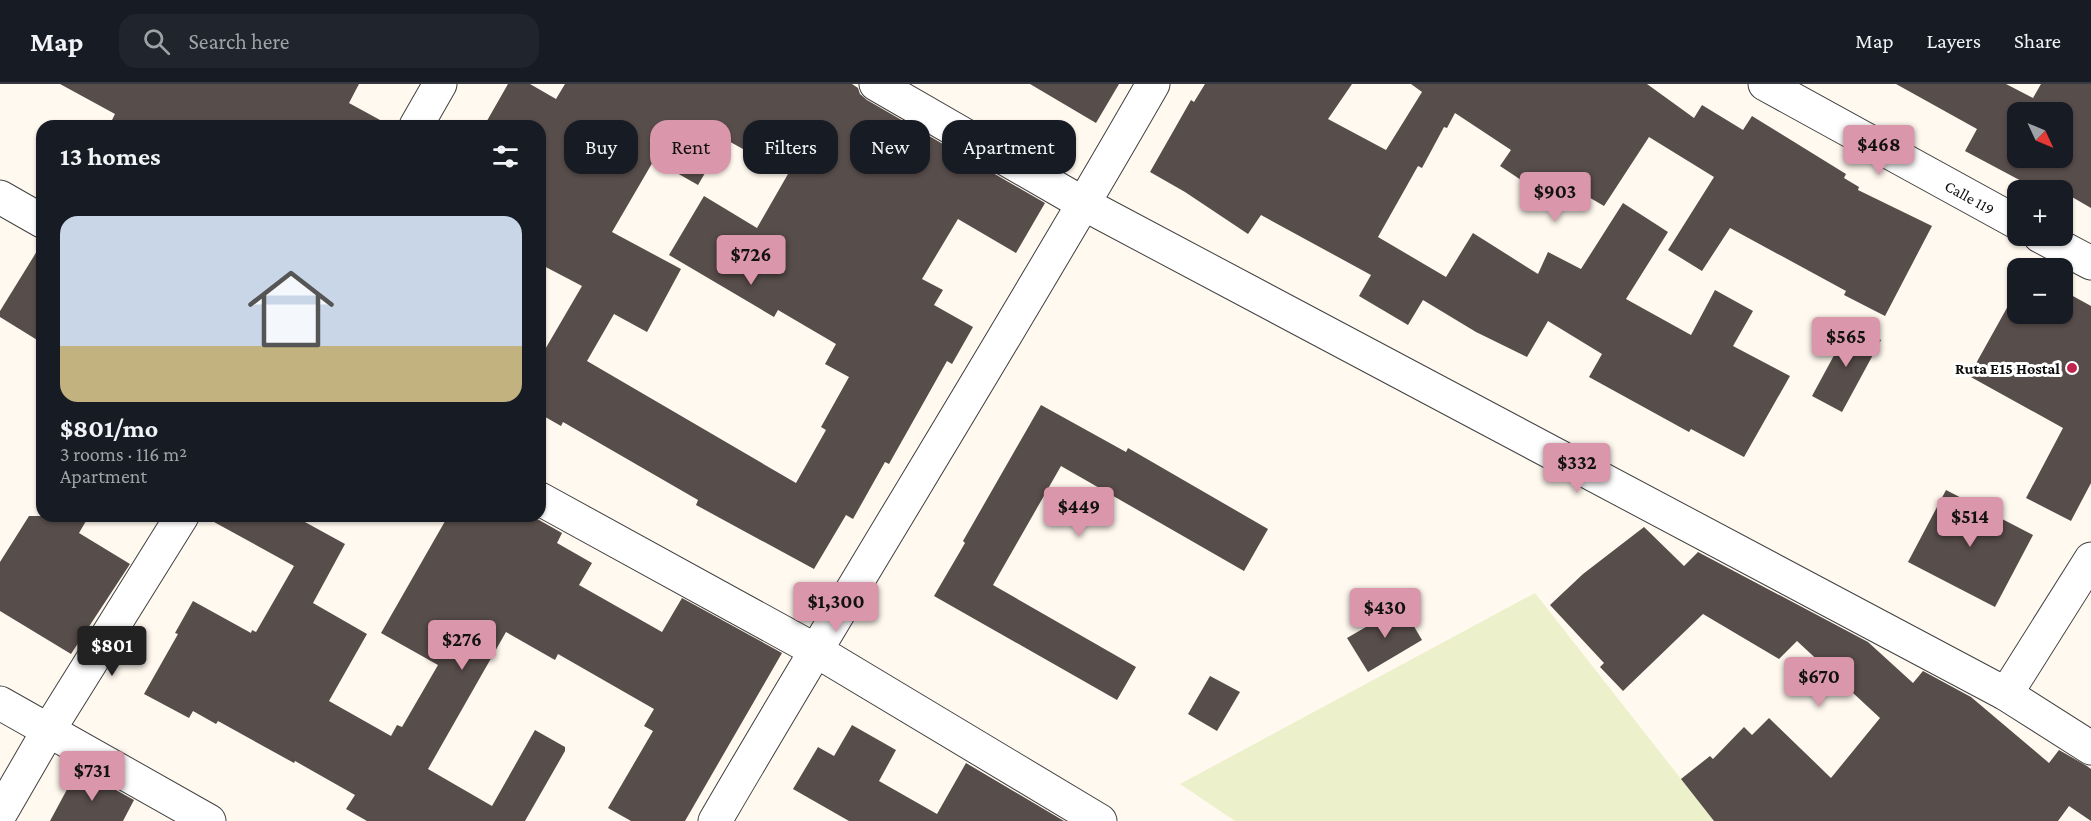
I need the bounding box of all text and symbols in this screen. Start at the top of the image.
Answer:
search box [119,14,539,68]
icon: search [140,25,173,58]
text: Map [30,26,83,57]
text: Search here [188,29,289,54]
text: Map [1855,29,1894,53]
text: Layers [1927,29,1981,53]
text: Share [2014,29,2061,53]
north arrow [2007,102,2073,168]
map controls [2007,102,2073,324]
chip: Buy [564,120,638,174]
chip: Rent [650,120,731,174]
chip: Filters [743,120,838,174]
chip: New [850,120,930,174]
chip: Apartment [942,120,1076,174]
pin: $468 [1843,125,1915,176]
text: $468 [1857,133,1901,155]
icon: filters [489,140,522,173]
text: 13 homes [60,142,161,171]
pin: $903 [1519,172,1591,223]
street label: Calle 119 [1942,177,1997,218]
text: $903 [1534,180,1576,202]
button: + [2007,180,2073,246]
pin: $726 [715,235,787,286]
text: $726 [731,243,771,265]
icon: home [237,255,345,363]
button: − [2007,258,2073,324]
pin: $565 [1810,317,1882,368]
text: $565 [1826,325,1866,347]
place label: Ruta E15 Hostal [1955,360,2060,377]
marker: Ruta E15 Hostal [2065,361,2079,375]
text: $801/mo [60,414,158,443]
text: 3 rooms · 116 m² [60,443,187,465]
pin: $332 [1541,443,1613,494]
text: $332 [1557,451,1597,473]
text: Apartment [60,465,147,487]
pin: $449 [1043,487,1115,538]
text: $449 [1058,495,1100,517]
pin: $514 [1934,497,2006,548]
text: $514 [1951,505,1989,527]
pin: $1,300 [787,582,885,633]
pin: $430 [1349,588,1421,639]
text: $1,300 [807,590,865,612]
text: $430 [1364,596,1406,618]
pin: $276 [426,620,498,671]
pin: $801 [76,626,148,677]
text: $276 [442,628,482,650]
text: $801 [91,634,133,656]
pin: $670 [1783,657,1855,708]
text: $670 [1798,665,1840,687]
pin: $731 [56,751,128,802]
text: $731 [74,759,110,781]

